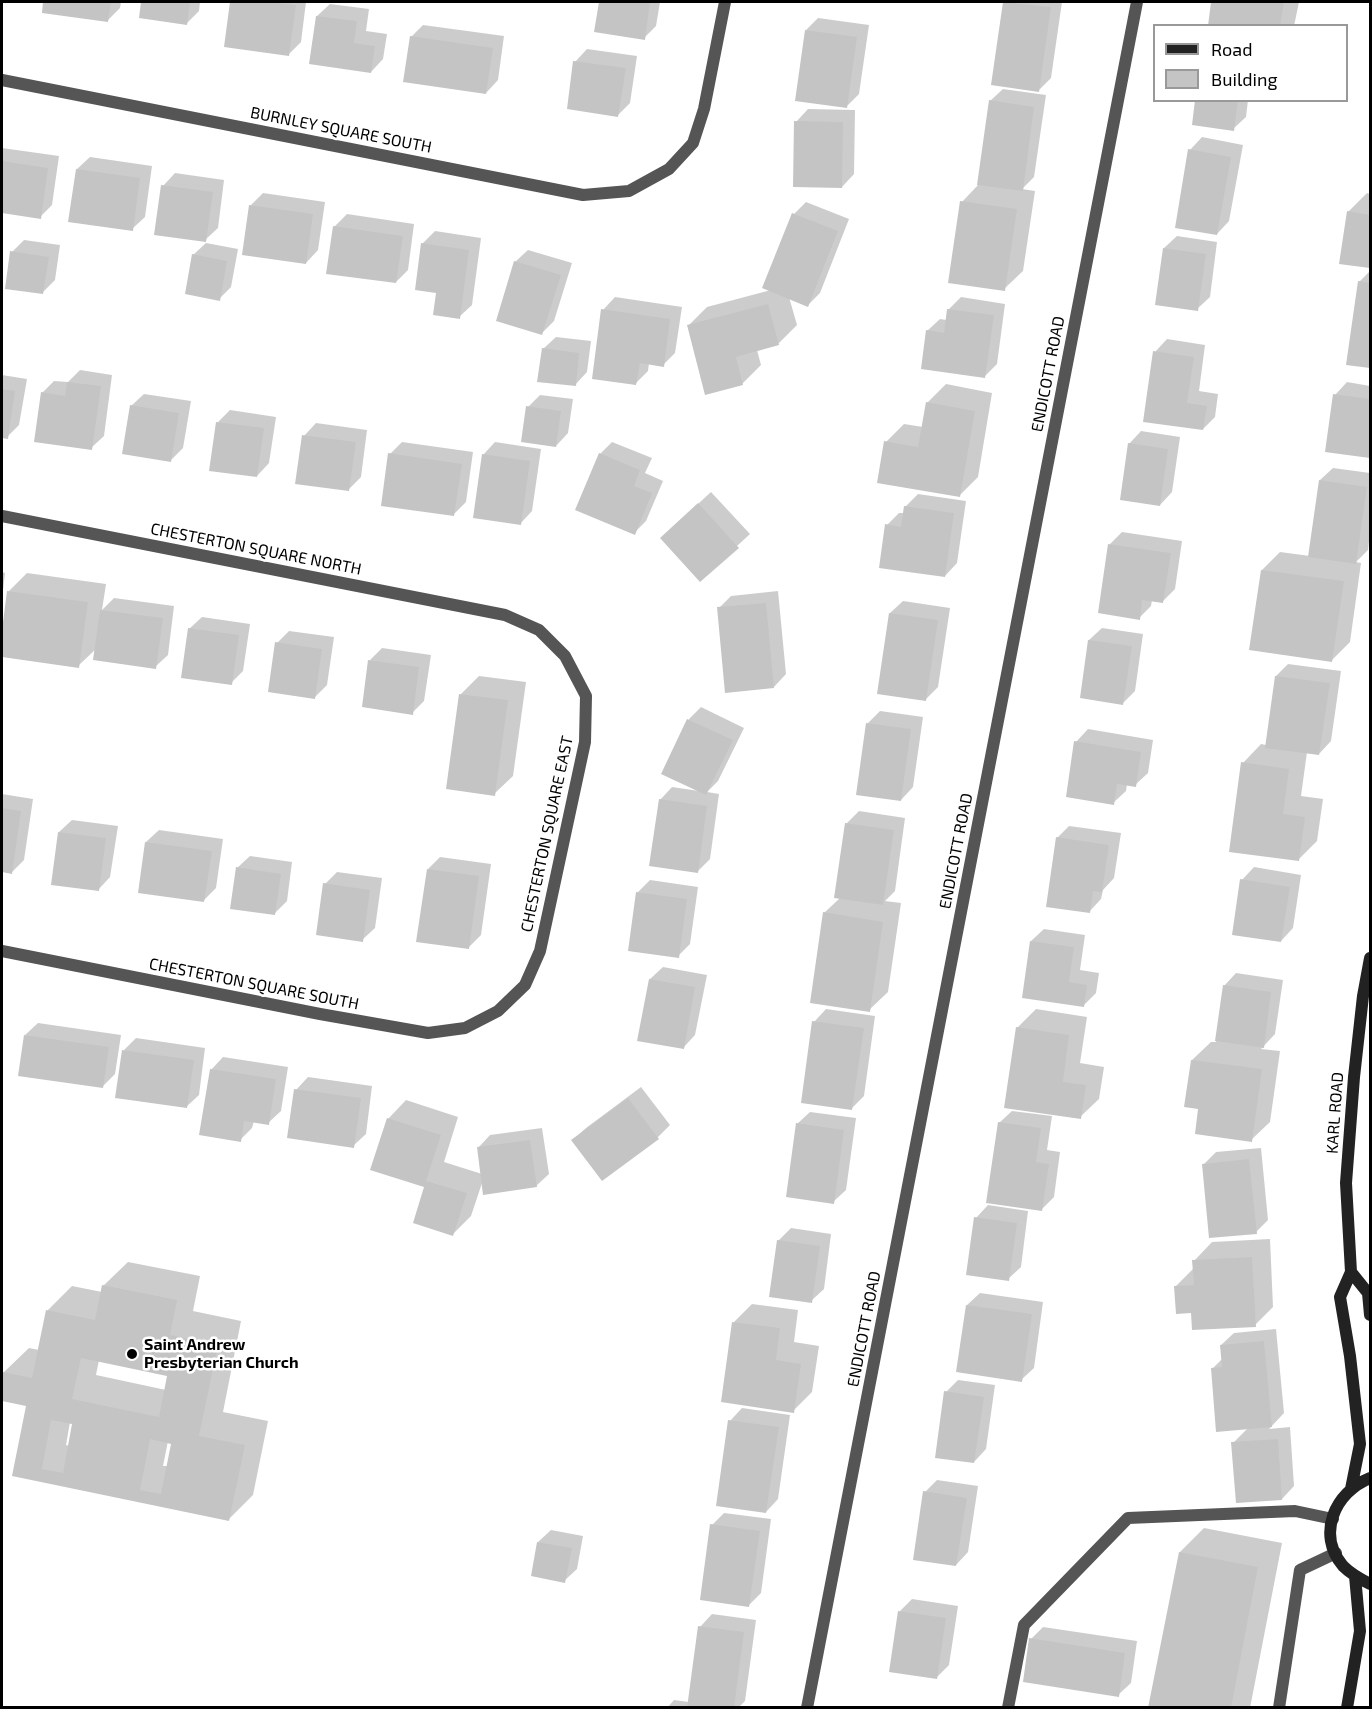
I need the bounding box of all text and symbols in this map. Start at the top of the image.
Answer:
legend [1153,24,1348,102]
text: Road [1211,38,1252,60]
text: Building [1211,68,1278,90]
street label: BURNLEY SQUARE SOUTH [249,103,433,157]
street label: ENDICOTT ROAD [1027,314,1069,434]
street label: CHESTERTON SQUARE NORTH [149,519,363,579]
street label: CHESTERTON SQUARE EAST [517,734,577,934]
street label: ENDICOTT ROAD [935,791,977,911]
street label: CHESTERTON SQUARE SOUTH [147,954,361,1014]
street label: KARL ROAD [1323,1071,1347,1155]
street label: ENDICOTT ROAD [843,1269,885,1389]
place label: Saint Andrew Presbyterian Church [144,1335,299,1373]
marker: Saint Andrew Presbyterian Church [125,1347,139,1361]

